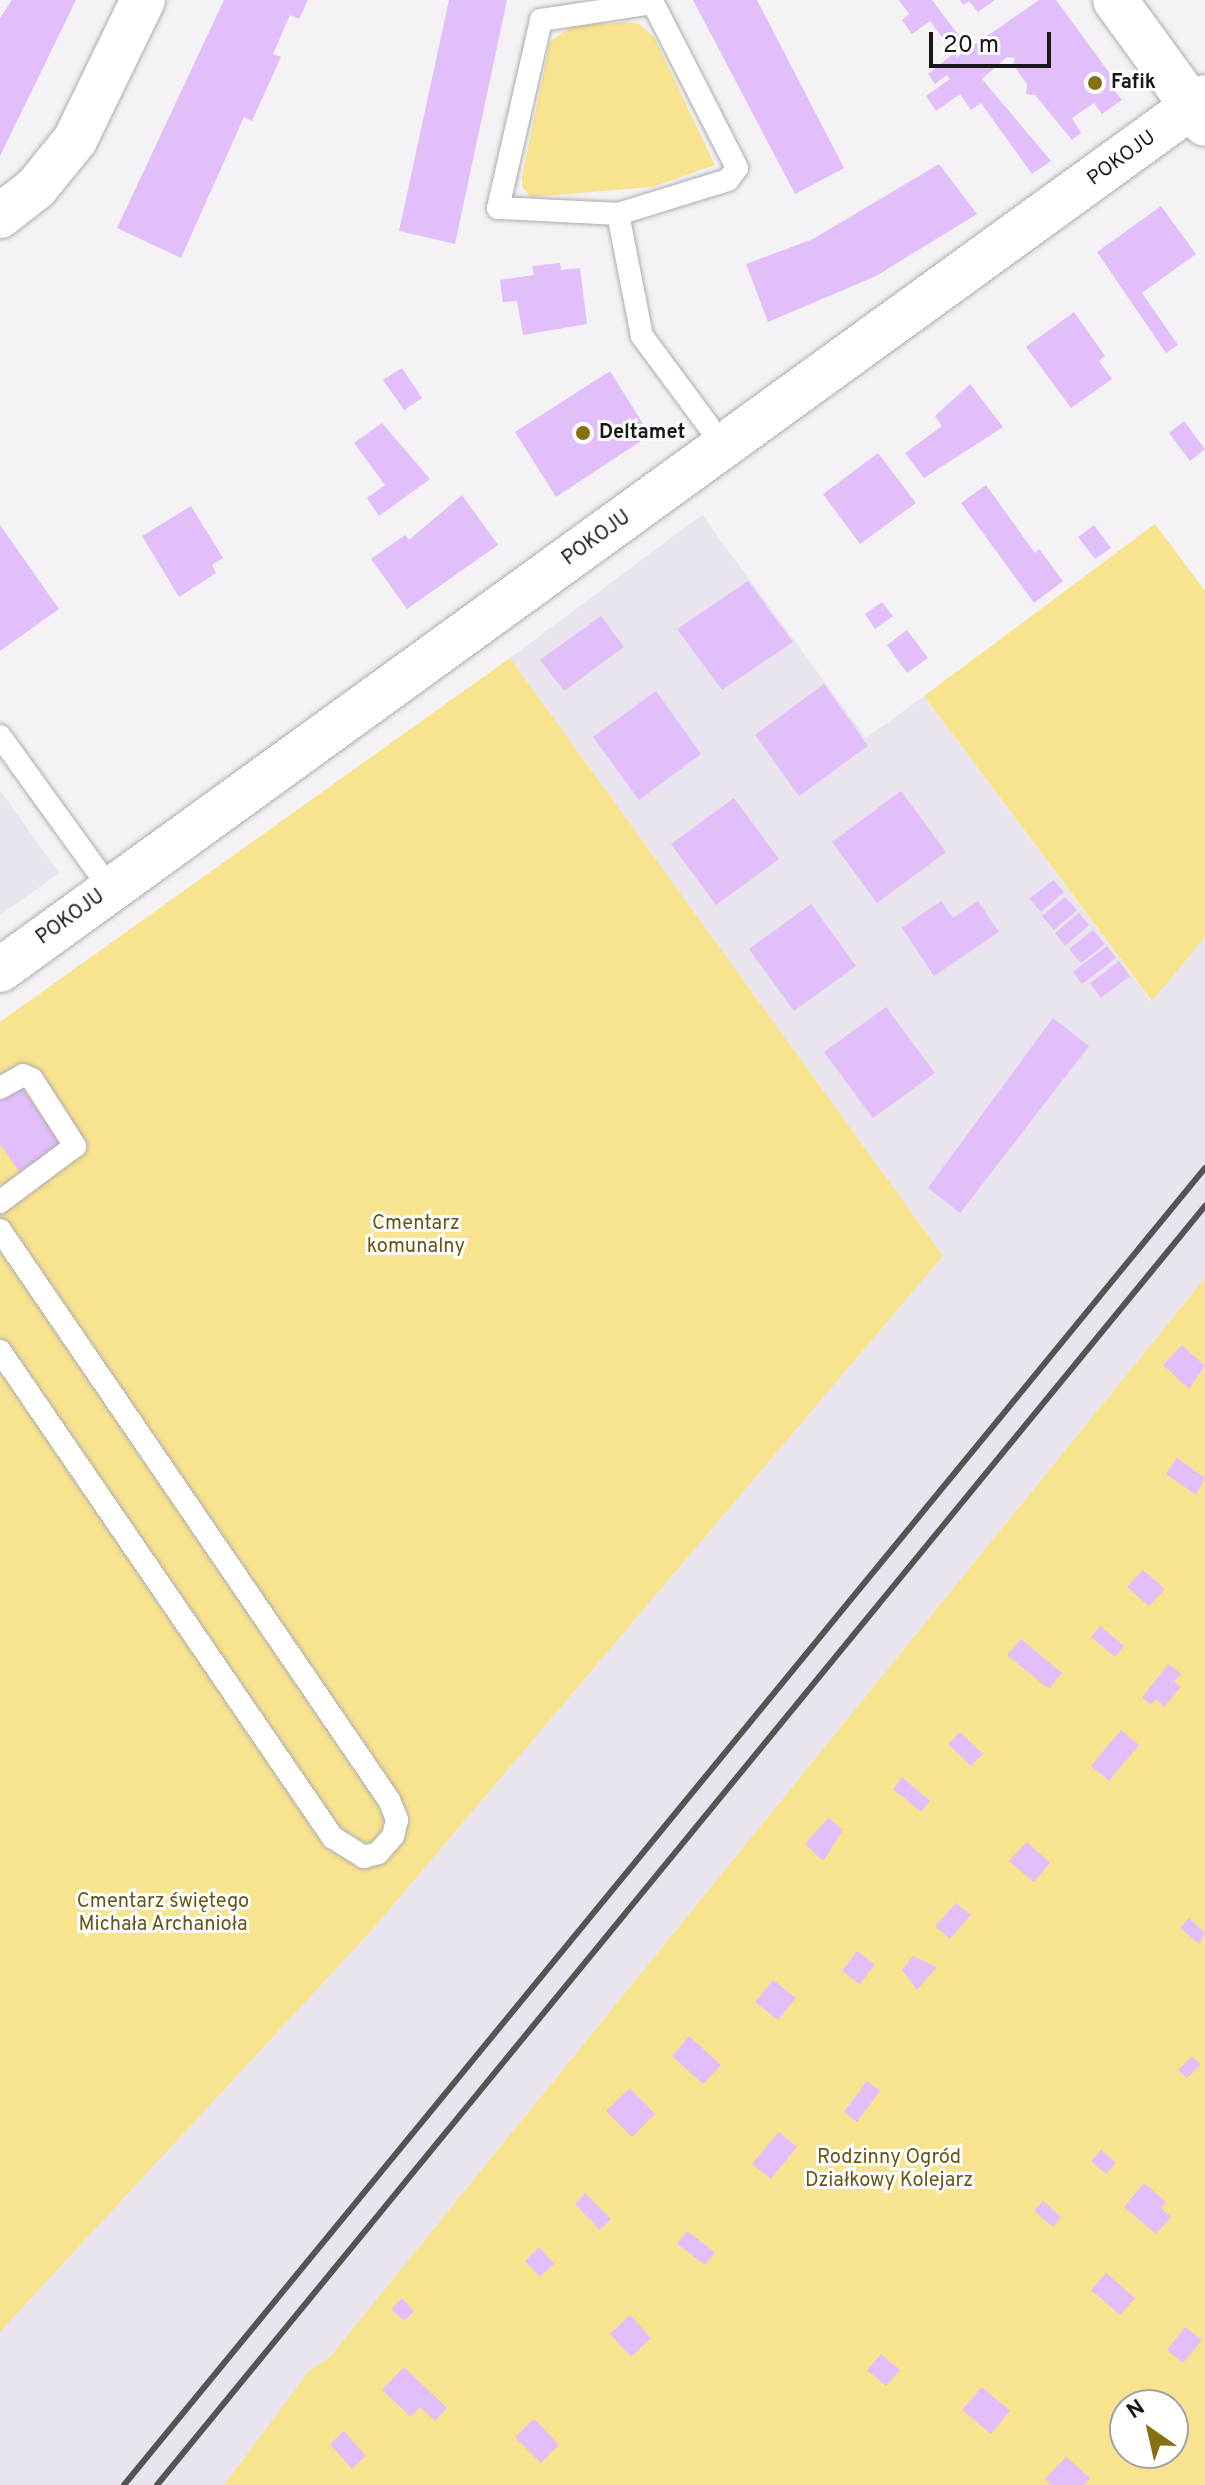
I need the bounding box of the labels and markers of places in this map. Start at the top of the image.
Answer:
place label: Fafik [1111,71,1156,95]
marker: Fafik [1086,74,1104,92]
place label: Deltamet [599,421,685,445]
marker: Deltamet [574,424,592,442]

